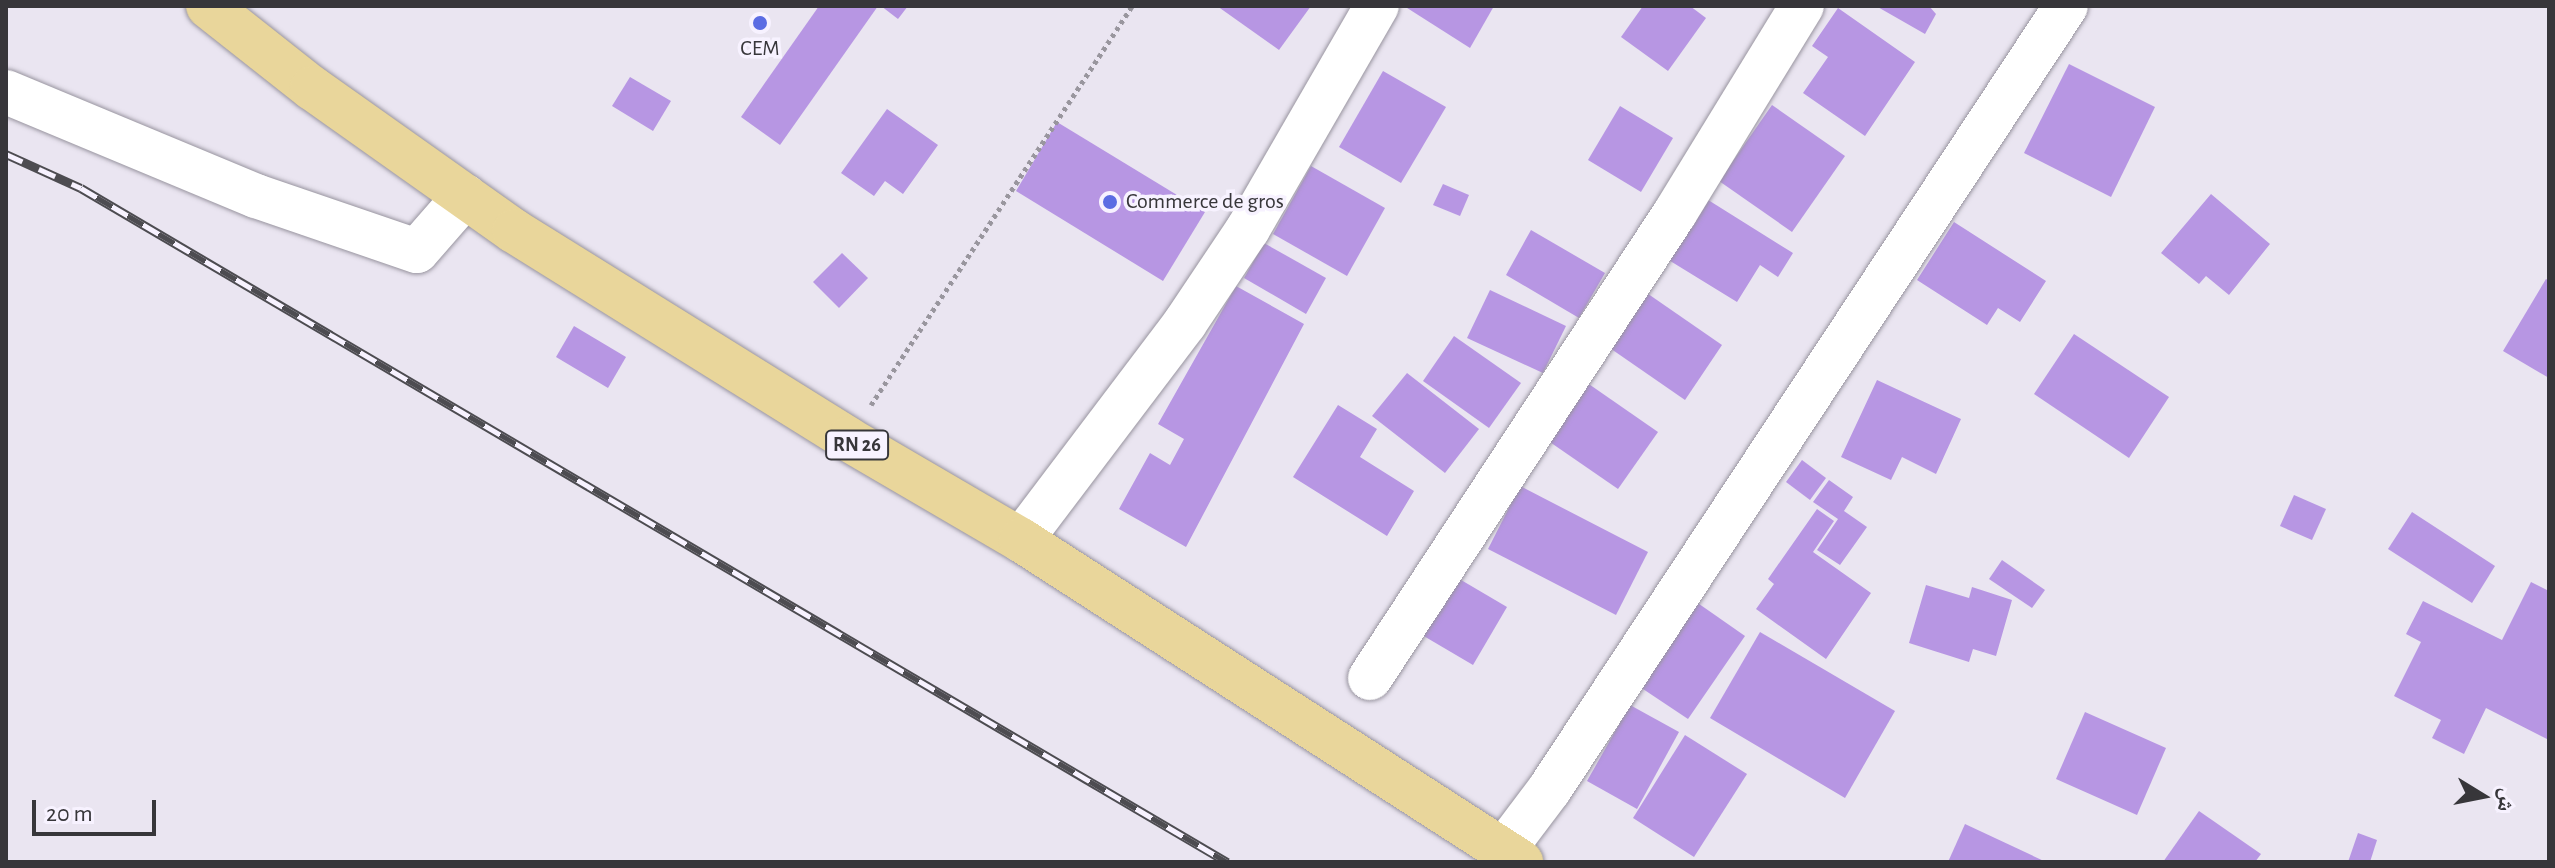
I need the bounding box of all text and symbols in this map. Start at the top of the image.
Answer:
marker: CEM [751,14,769,32]
place label: CEM [740,36,780,62]
place label: Commerce de gros [1126,189,1284,215]
marker: Commerce de gros [1101,193,1119,211]
road number: RN 26 [825,429,889,461]
north arrow [2443,756,2523,836]
scale bar [36,784,160,834]
text: ش [2494,787,2519,814]
text: 20 m [46,802,93,826]

